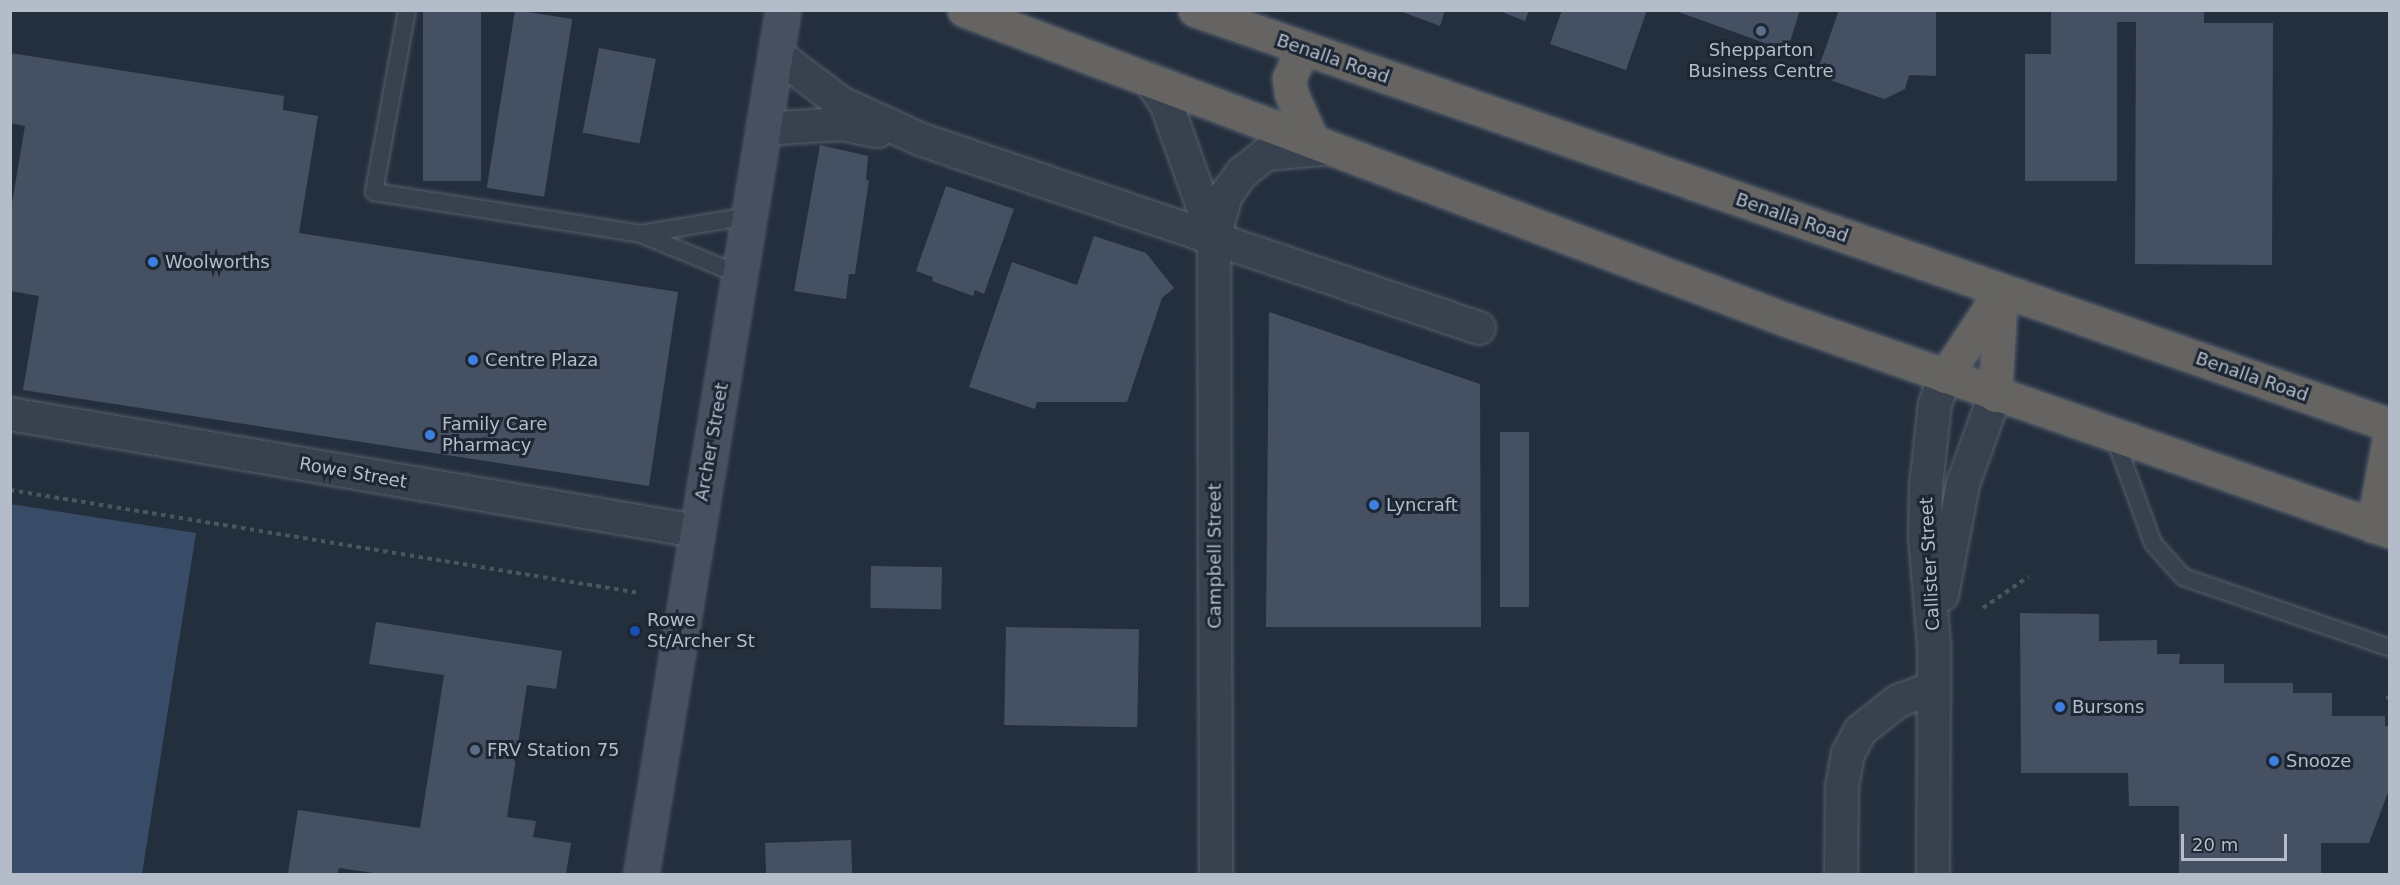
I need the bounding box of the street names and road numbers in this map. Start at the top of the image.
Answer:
street label: Benalla Road [1274,30,1392,88]
street label: Benalla Road [1733,189,1851,247]
street label: Benalla Road [2193,348,2311,406]
street label: Archer Street [691,381,733,503]
street label: Rowe Street [297,453,409,493]
street label: Campbell Street [1204,483,1226,629]
street label: Callister Street [1916,497,1944,631]

